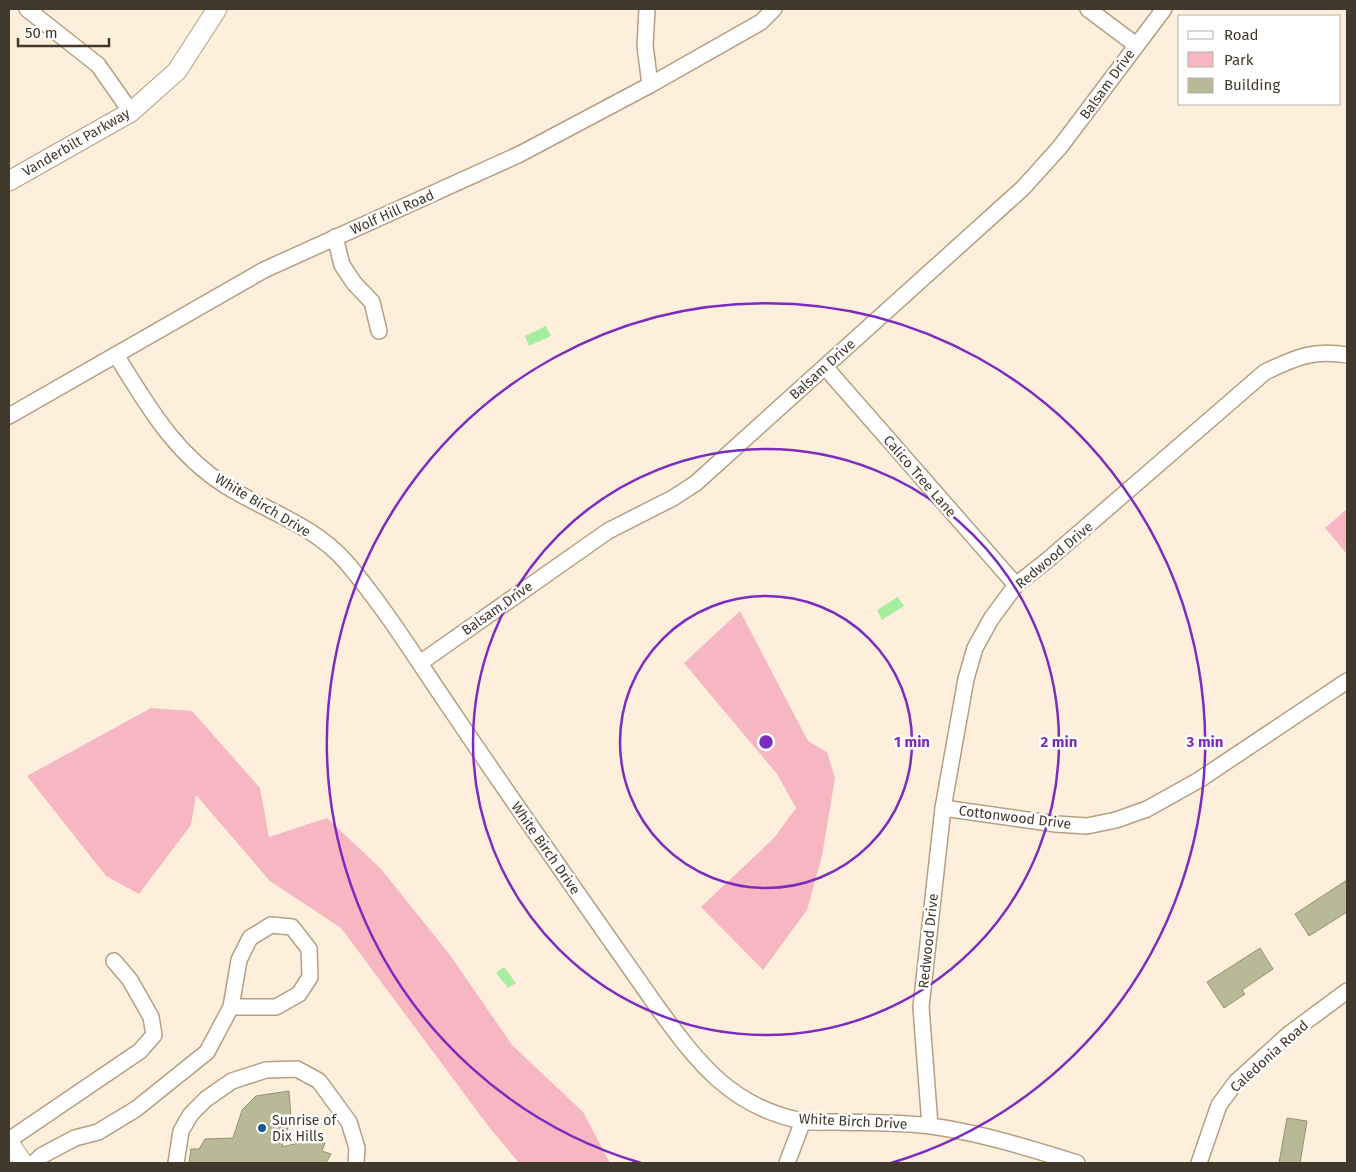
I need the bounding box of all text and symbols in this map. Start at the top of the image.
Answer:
scale bar [18,15,109,47]
legend [1178,15,1341,105]
text: 50 m [25,24,58,42]
text: Road [1224,26,1259,44]
street label: Balsam Drive [1076,46,1139,123]
text: Park [1224,51,1254,69]
text: Building [1224,76,1280,94]
street label: Vanderbilt Parkway [19,105,133,180]
street label: Wolf Hill Road [348,186,437,238]
street label: Balsam Drive [786,335,859,403]
street label: Calico Tree Lane [880,432,960,521]
street label: White Birch Drive [212,470,314,541]
street label: Redwood Drive [1012,518,1096,593]
street label: Balsam Drive [459,578,536,639]
centre of rings [757,733,775,751]
text: 1 min [894,733,930,751]
text: 2 min [1041,733,1077,751]
text: 3 min [1186,733,1223,751]
street label: White Birch Drive [507,799,584,898]
street label: Cottonwood Drive [958,802,1072,833]
street label: Redwood Drive [915,893,942,989]
street label: Caledonia Road [1227,1017,1312,1096]
street label: White Birch Drive [798,1110,908,1133]
place label: Sunrise of Dix Hills [272,1112,337,1145]
marker: Sunrise of Dix Hills [256,1122,268,1134]

